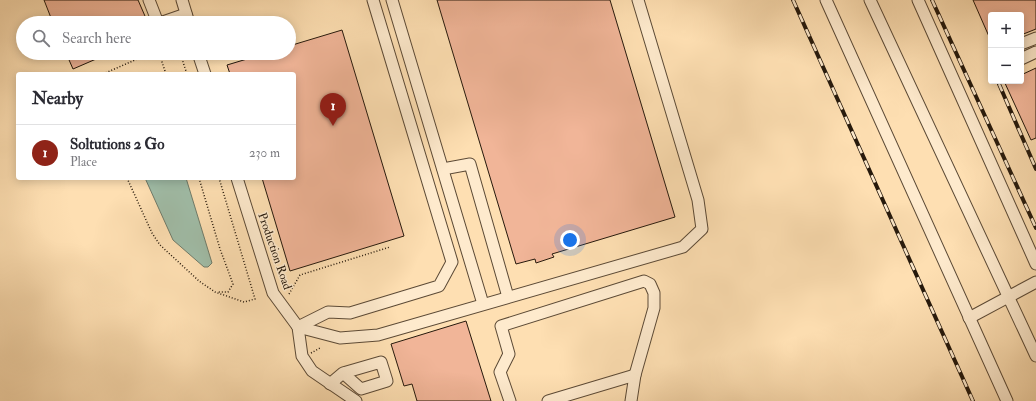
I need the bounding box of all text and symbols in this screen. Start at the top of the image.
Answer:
map controls [988,12,1024,84]
button: + [988,12,1024,48]
search box [16,16,296,60]
icon: search [30,27,52,49]
text: Search here [62,29,131,48]
button: − [988,48,1024,84]
text: Nearby [32,88,83,109]
pin: 1 [320,93,346,126]
text: Soltutions 2 Go [70,135,164,154]
text: 1 [43,145,47,161]
text: 230 m [249,145,280,161]
text: Place [70,154,97,170]
street label: Production Road [254,211,295,292]
your location [560,230,580,250]

